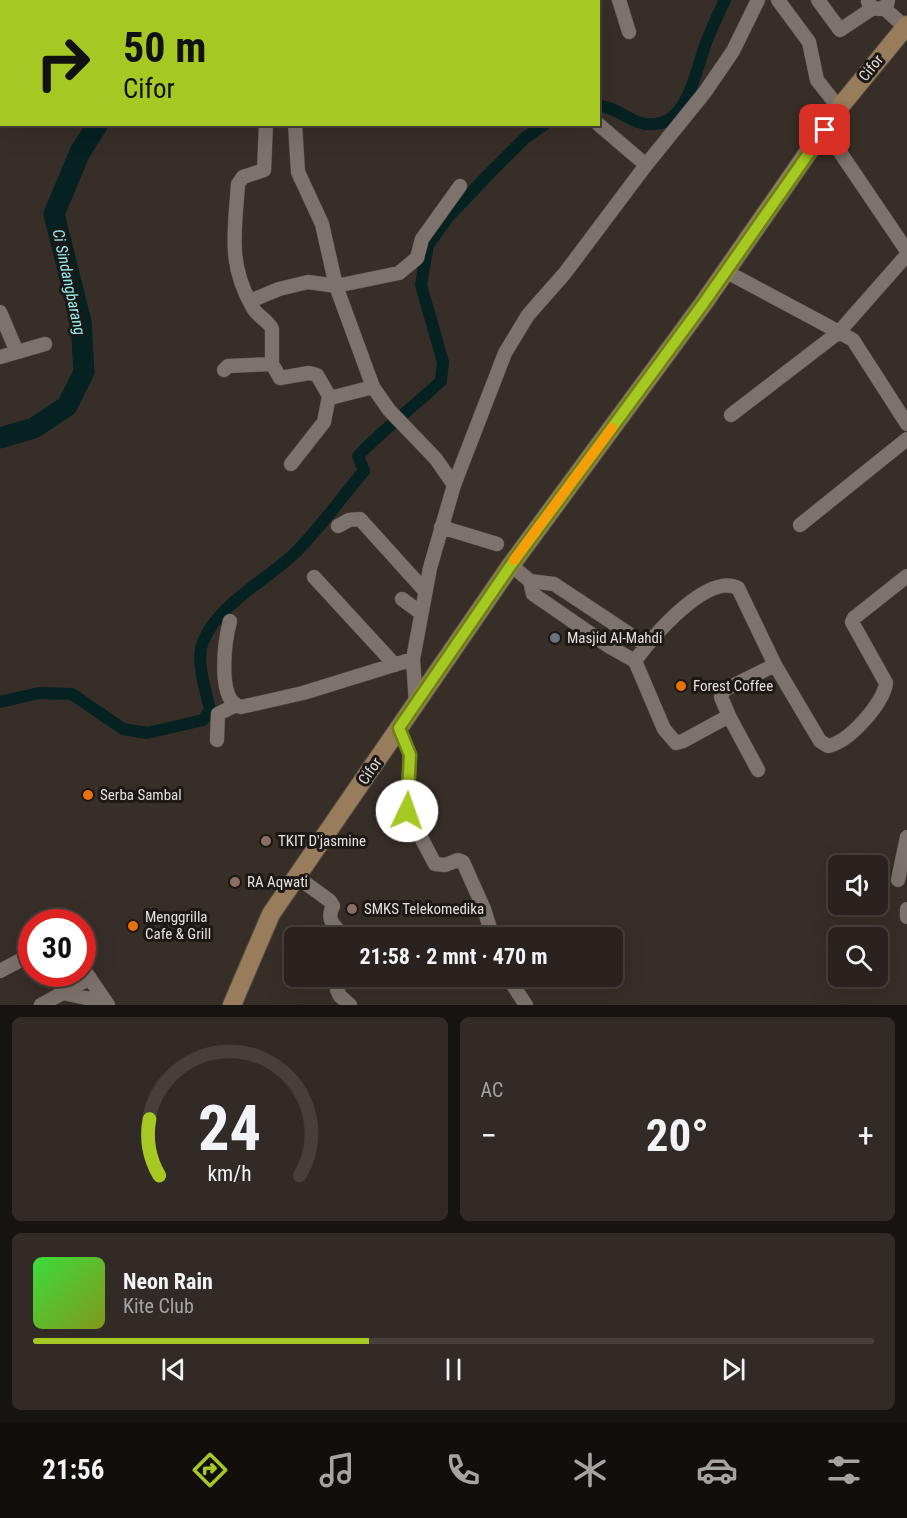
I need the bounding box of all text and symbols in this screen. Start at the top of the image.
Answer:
text: 50 m [123,23,206,72]
icon: right [24,24,102,102]
street label: Cifor [855,51,887,85]
text: Cifor [123,73,175,105]
pin [799,104,850,155]
icon: arrive [808,113,841,146]
water label: Ci Sindangbarang [49,227,90,337]
place label: Masjid Al-Mahdi [567,629,663,647]
marker: Masjid Al-Mahdi [548,631,562,645]
place label: Forest Coffee [693,677,773,695]
marker: Forest Coffee [674,679,688,693]
street label: Cifor [354,754,386,788]
position arrow [375,779,439,843]
place label: Serba Sambal [100,786,182,804]
marker: Serba Sambal [81,788,95,802]
place label: TKIT D'jasmine [278,832,366,850]
marker: TKIT D'jasmine [259,834,273,848]
map controls [828,855,888,987]
button: sound [828,855,888,915]
place label: RA Aqwati [247,873,308,891]
marker: RA Aqwati [228,875,242,889]
place label: SMKS Telekomedika [364,900,484,918]
marker: SMKS Telekomedika [345,902,359,916]
place label: Menggrilla Cafe & Grill [145,908,211,943]
speed limit sign: 30 [18,909,96,987]
marker: Menggrilla Cafe & Grill [126,919,140,933]
button: search [828,927,888,987]
text: 21:58 · 2 mnt · 470 m [359,944,548,969]
text: AC [481,1078,503,1102]
text: 24 [198,1092,261,1165]
text: 20° [646,1109,709,1162]
text: − [481,1116,497,1155]
text: + [858,1116,874,1155]
text: km/h [208,1161,252,1186]
text: Neon Rain [123,1269,213,1294]
text: Kite Club [123,1294,194,1318]
icon: previous [157,1353,190,1386]
icon: pause [437,1353,470,1386]
icon: next [717,1353,750,1386]
icon: directions [189,1449,231,1491]
icon: music [316,1449,358,1491]
icon: phone [442,1449,484,1491]
icon: climate [569,1449,611,1491]
icon: car [696,1449,738,1491]
icon: filters [823,1449,865,1491]
text: 21:56 [42,1454,104,1486]

